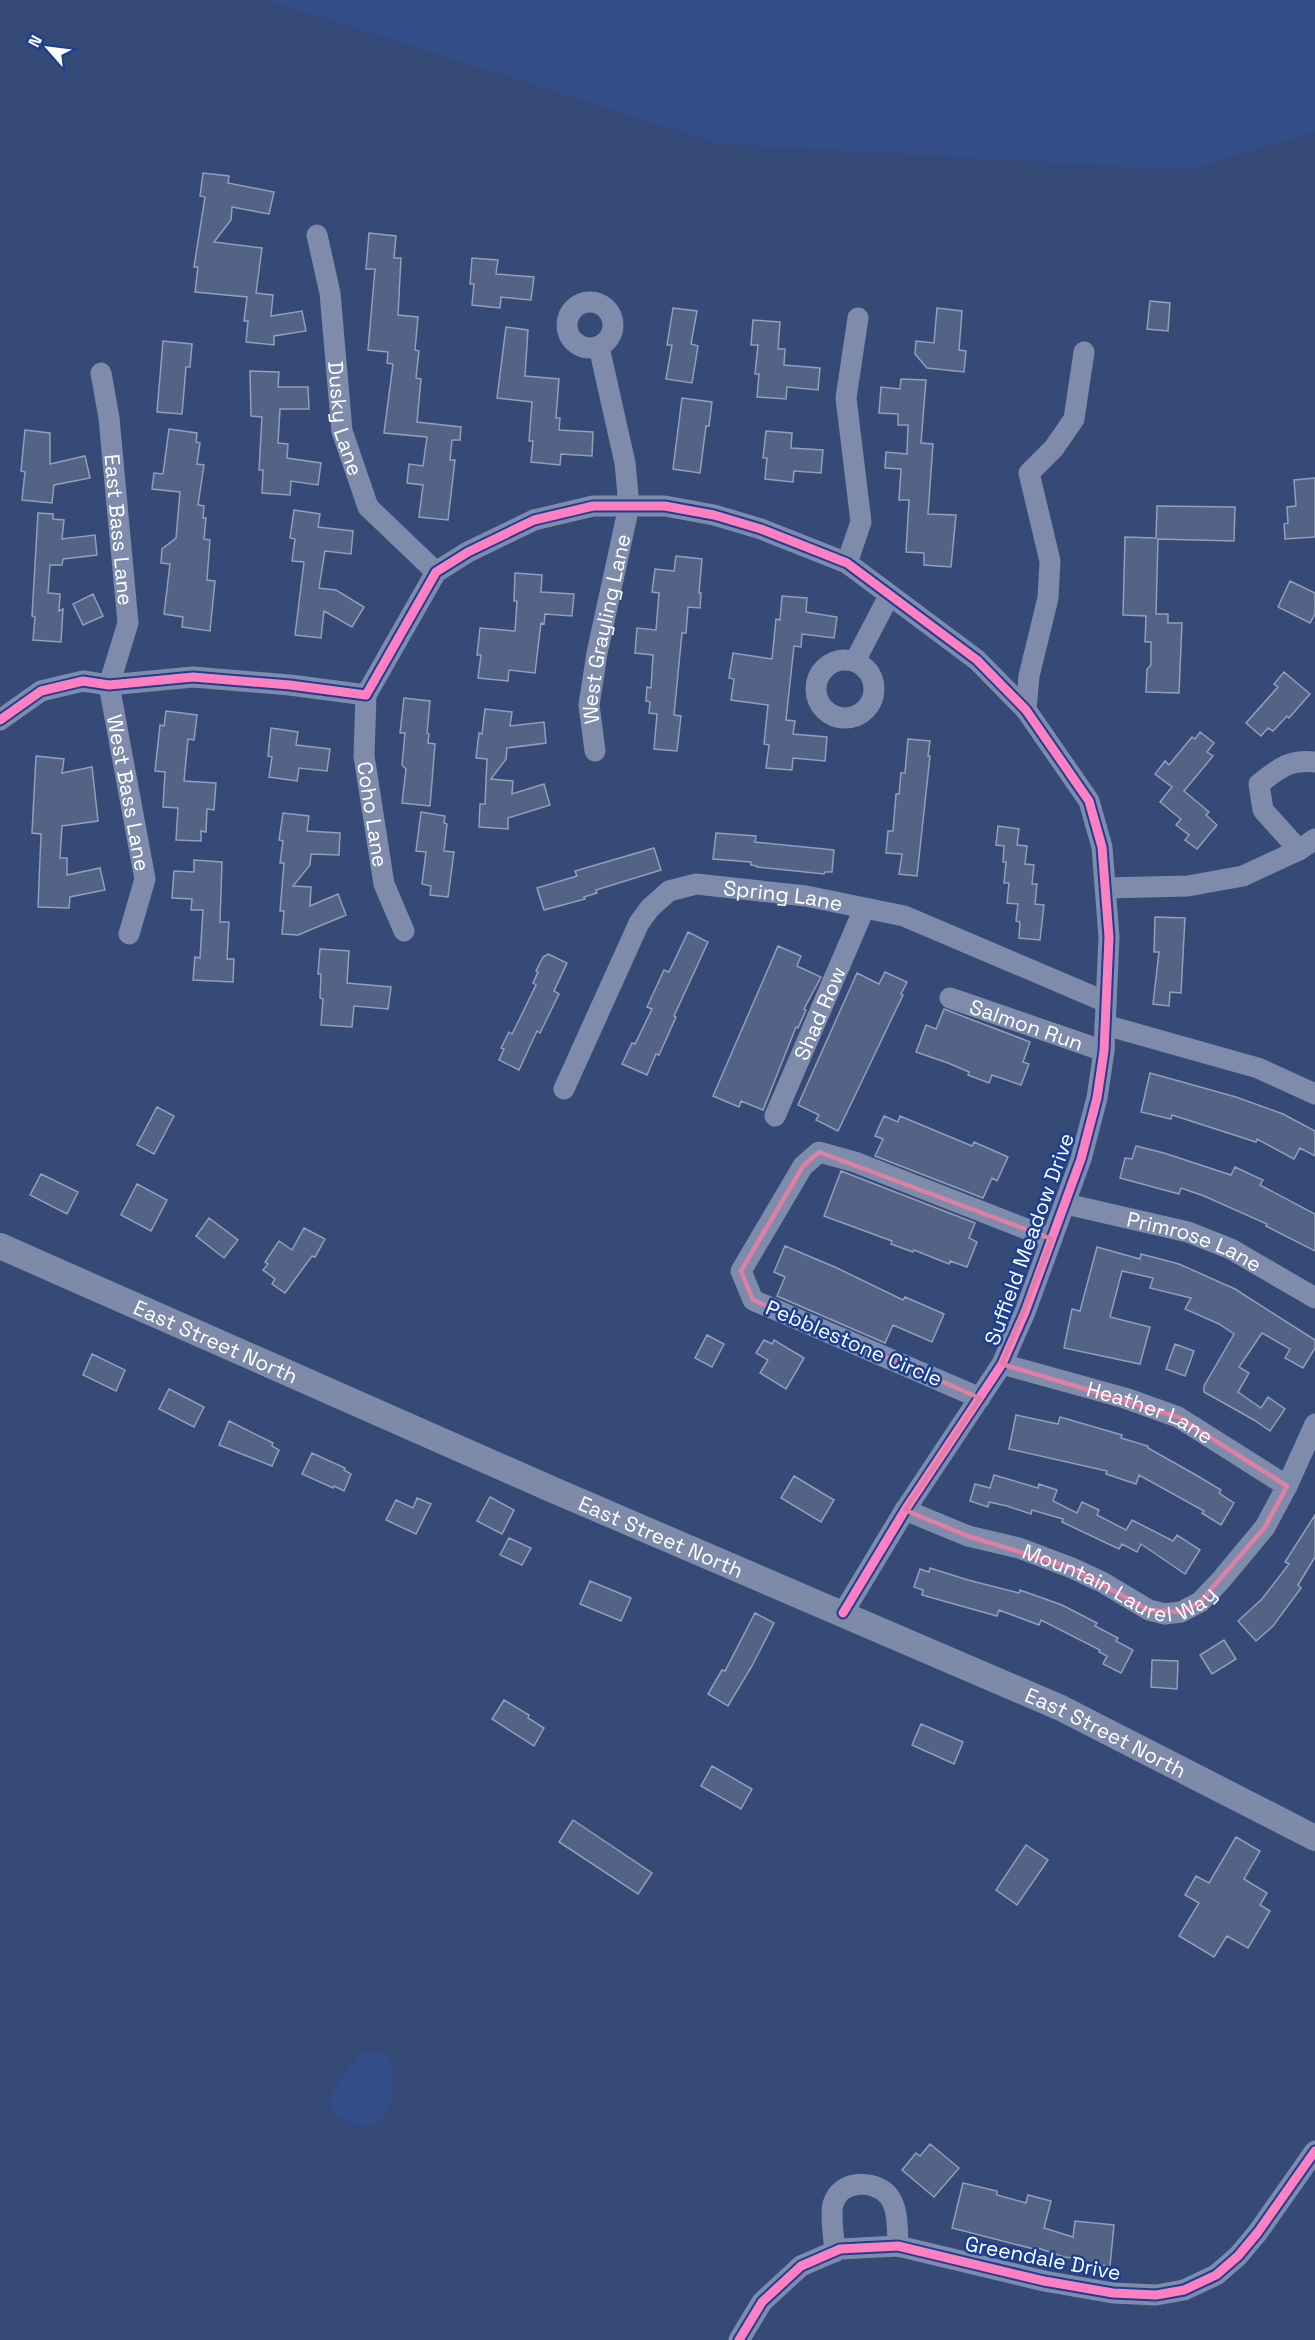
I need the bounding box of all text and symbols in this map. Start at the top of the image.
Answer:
north arrow [18,18,78,78]
text: N [23,32,47,51]
street label: Dusky Lane [322,360,370,479]
street label: East Bass Lane [99,453,140,607]
street label: West Grayling Lane [575,531,636,726]
street label: West Bass Lane [101,712,157,873]
street label: Coho Lane [352,760,395,869]
street label: Spring Lane [722,874,845,917]
street label: Shad Row [787,962,851,1064]
street label: Salmon Run [966,992,1087,1056]
street label: Suffield Meadow Drive [978,1129,1080,1349]
street label: Primrose Lane [1124,1205,1267,1278]
street label: East Street North [130,1293,302,1389]
street label: Pebblestone Circle [762,1294,946,1392]
street label: Heather Lane [1084,1375,1219,1450]
street label: East Street North [575,1489,748,1584]
street label: Mountain Laurel Way [1019,1537,1222,1628]
street label: East Street North [1021,1681,1191,1783]
street label: Greendale Drive [963,2230,1123,2286]

